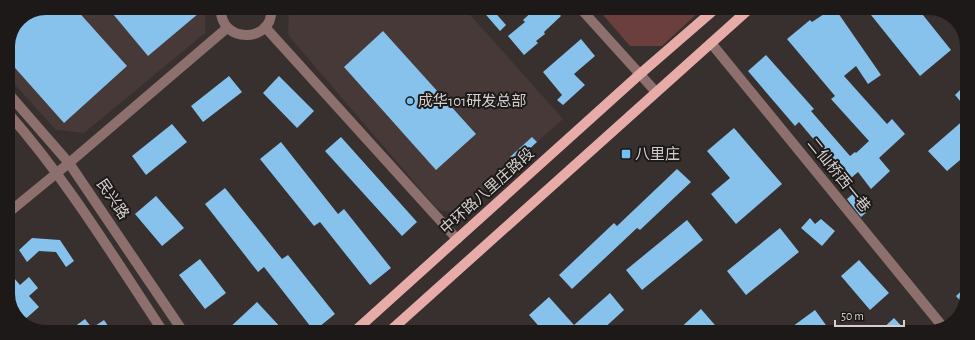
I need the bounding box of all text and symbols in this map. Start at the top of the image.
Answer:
place label: 成华101研发总部 [418,92,526,109]
marker: 成华101研发总部 [405,96,415,106]
street label: 二仙桥西一巷 [804,134,874,215]
street label: 中环路八里庄路段 [437,145,537,237]
place label: 八里庄 [635,146,680,162]
marker: 八里庄 [620,148,632,160]
street label: 民兴路 [94,176,132,222]
scale bar [835,302,904,328]
text: 50 m [841,310,864,322]

